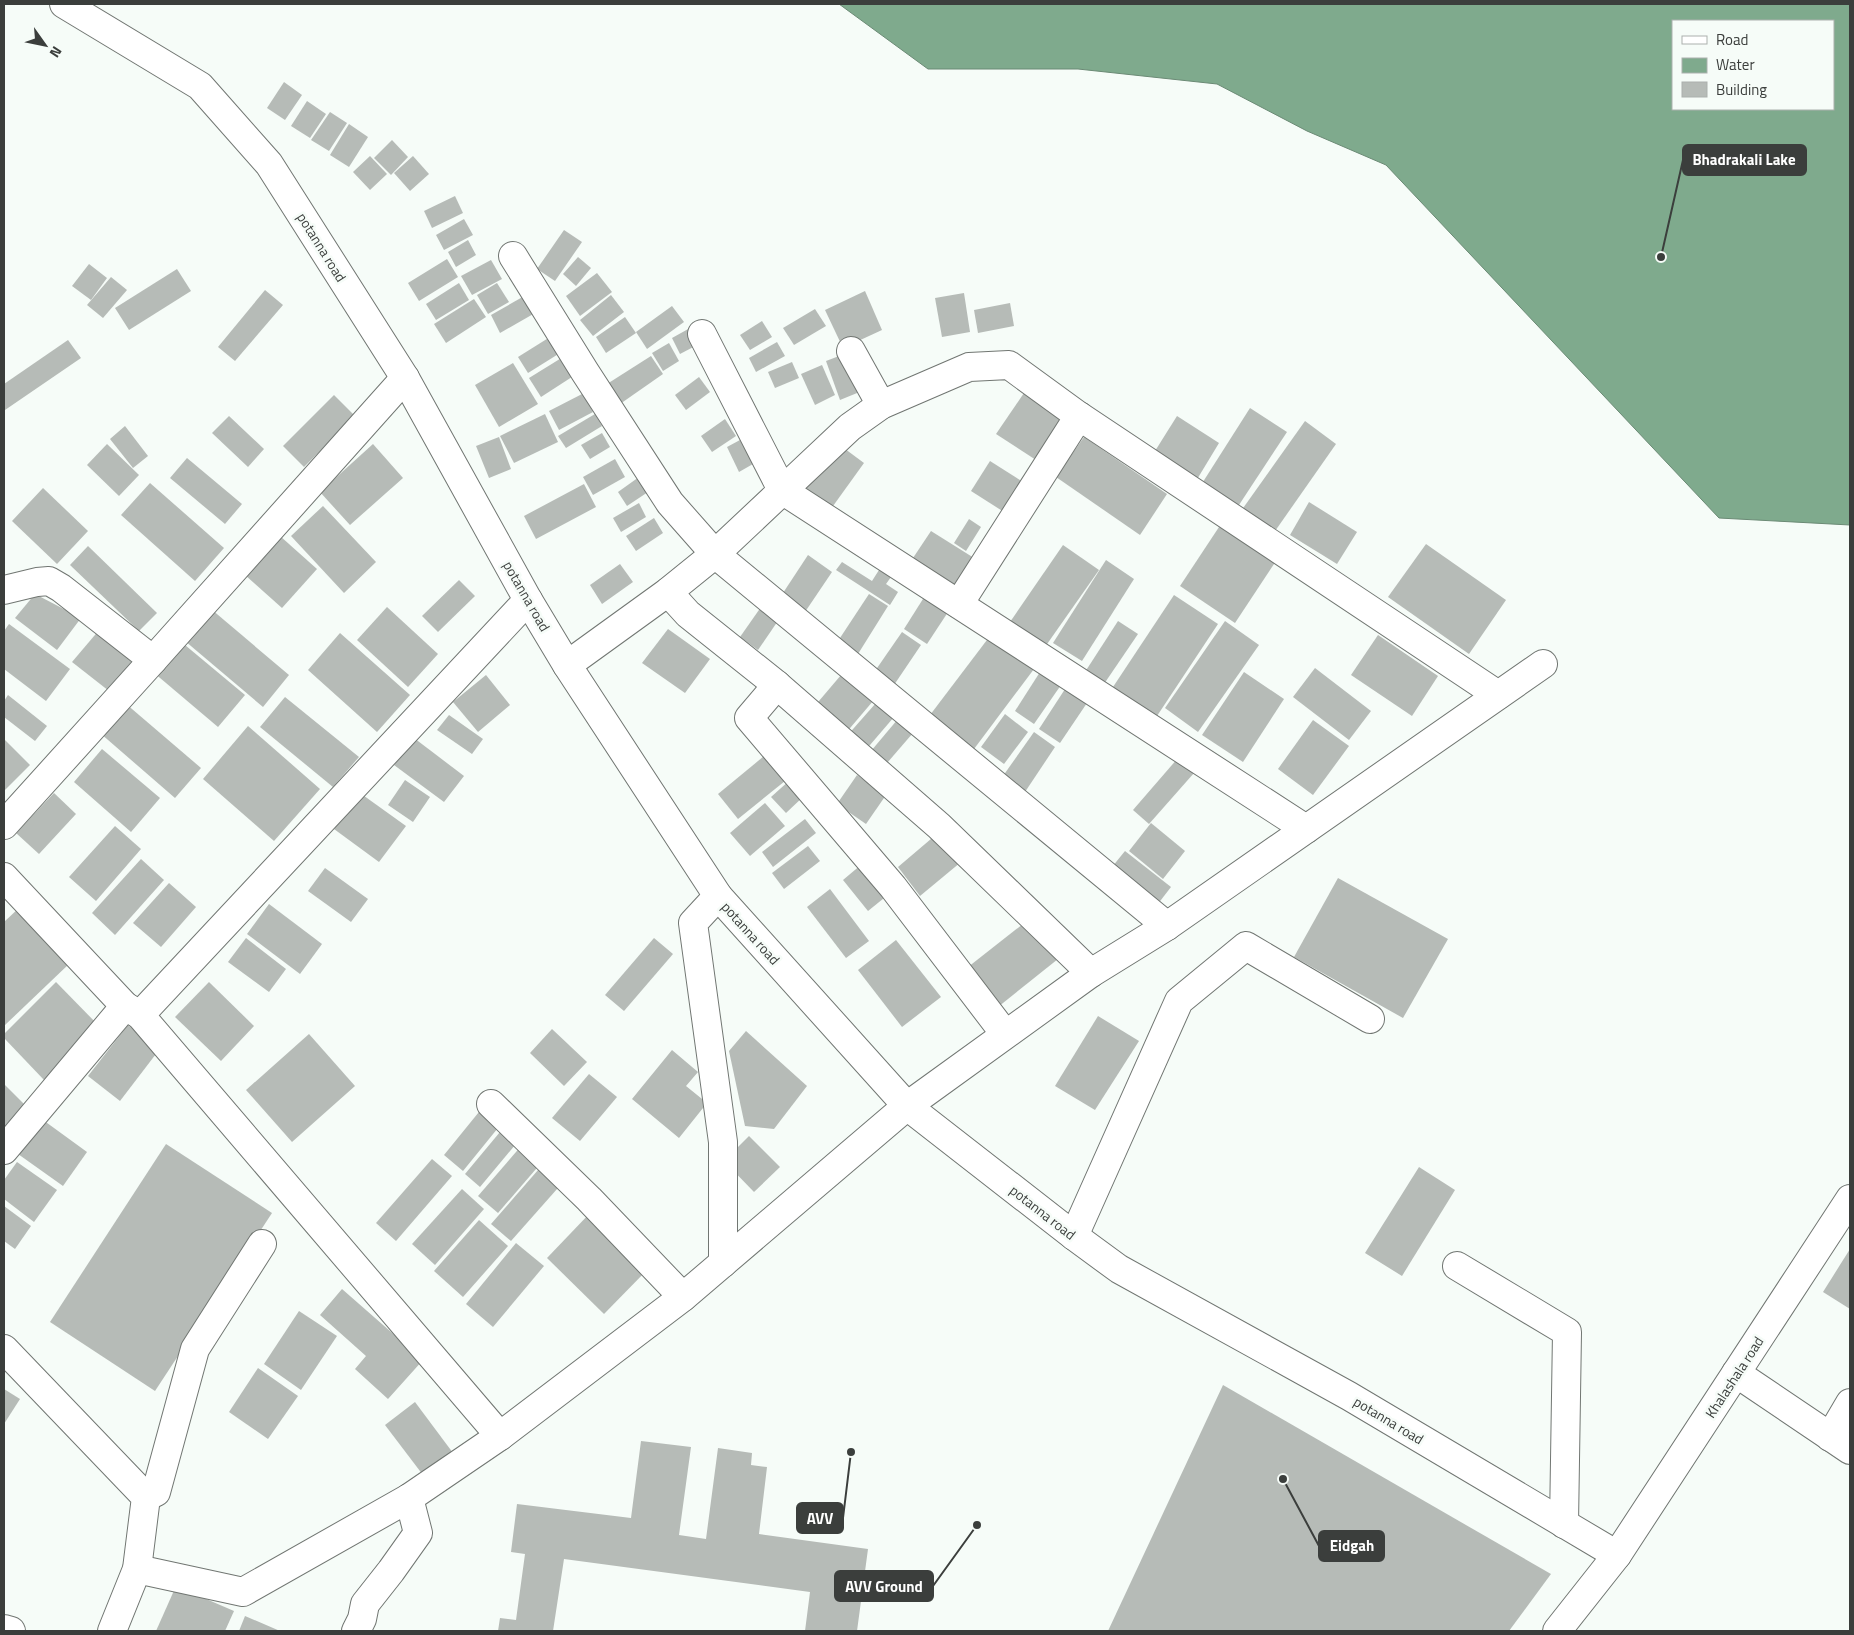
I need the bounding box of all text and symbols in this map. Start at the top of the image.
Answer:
north arrow [20,20,70,70]
legend [1672,20,1834,110]
text: Road [1716,28,1748,51]
text: N [45,43,68,62]
text: Water [1716,53,1755,76]
text: Building [1716,78,1767,101]
callout: Bhadrakali Lake [1683,145,1806,175]
text: Bhadrakali Lake [1692,148,1796,171]
street label: potanna road [292,208,352,286]
street label: potanna road [498,557,556,635]
street label: potanna road [717,897,785,969]
street label: potanna road [1006,1180,1080,1244]
street label: Khalashala road [1700,1332,1768,1422]
street label: potanna road [1350,1391,1428,1449]
callout: AVV [797,1503,843,1533]
text: AVV [807,1507,833,1530]
callout: Eidgah [1319,1531,1384,1561]
text: Eidgah [1330,1534,1374,1557]
callout: AVV Ground [835,1571,933,1601]
text: AVV Ground [845,1575,923,1598]

